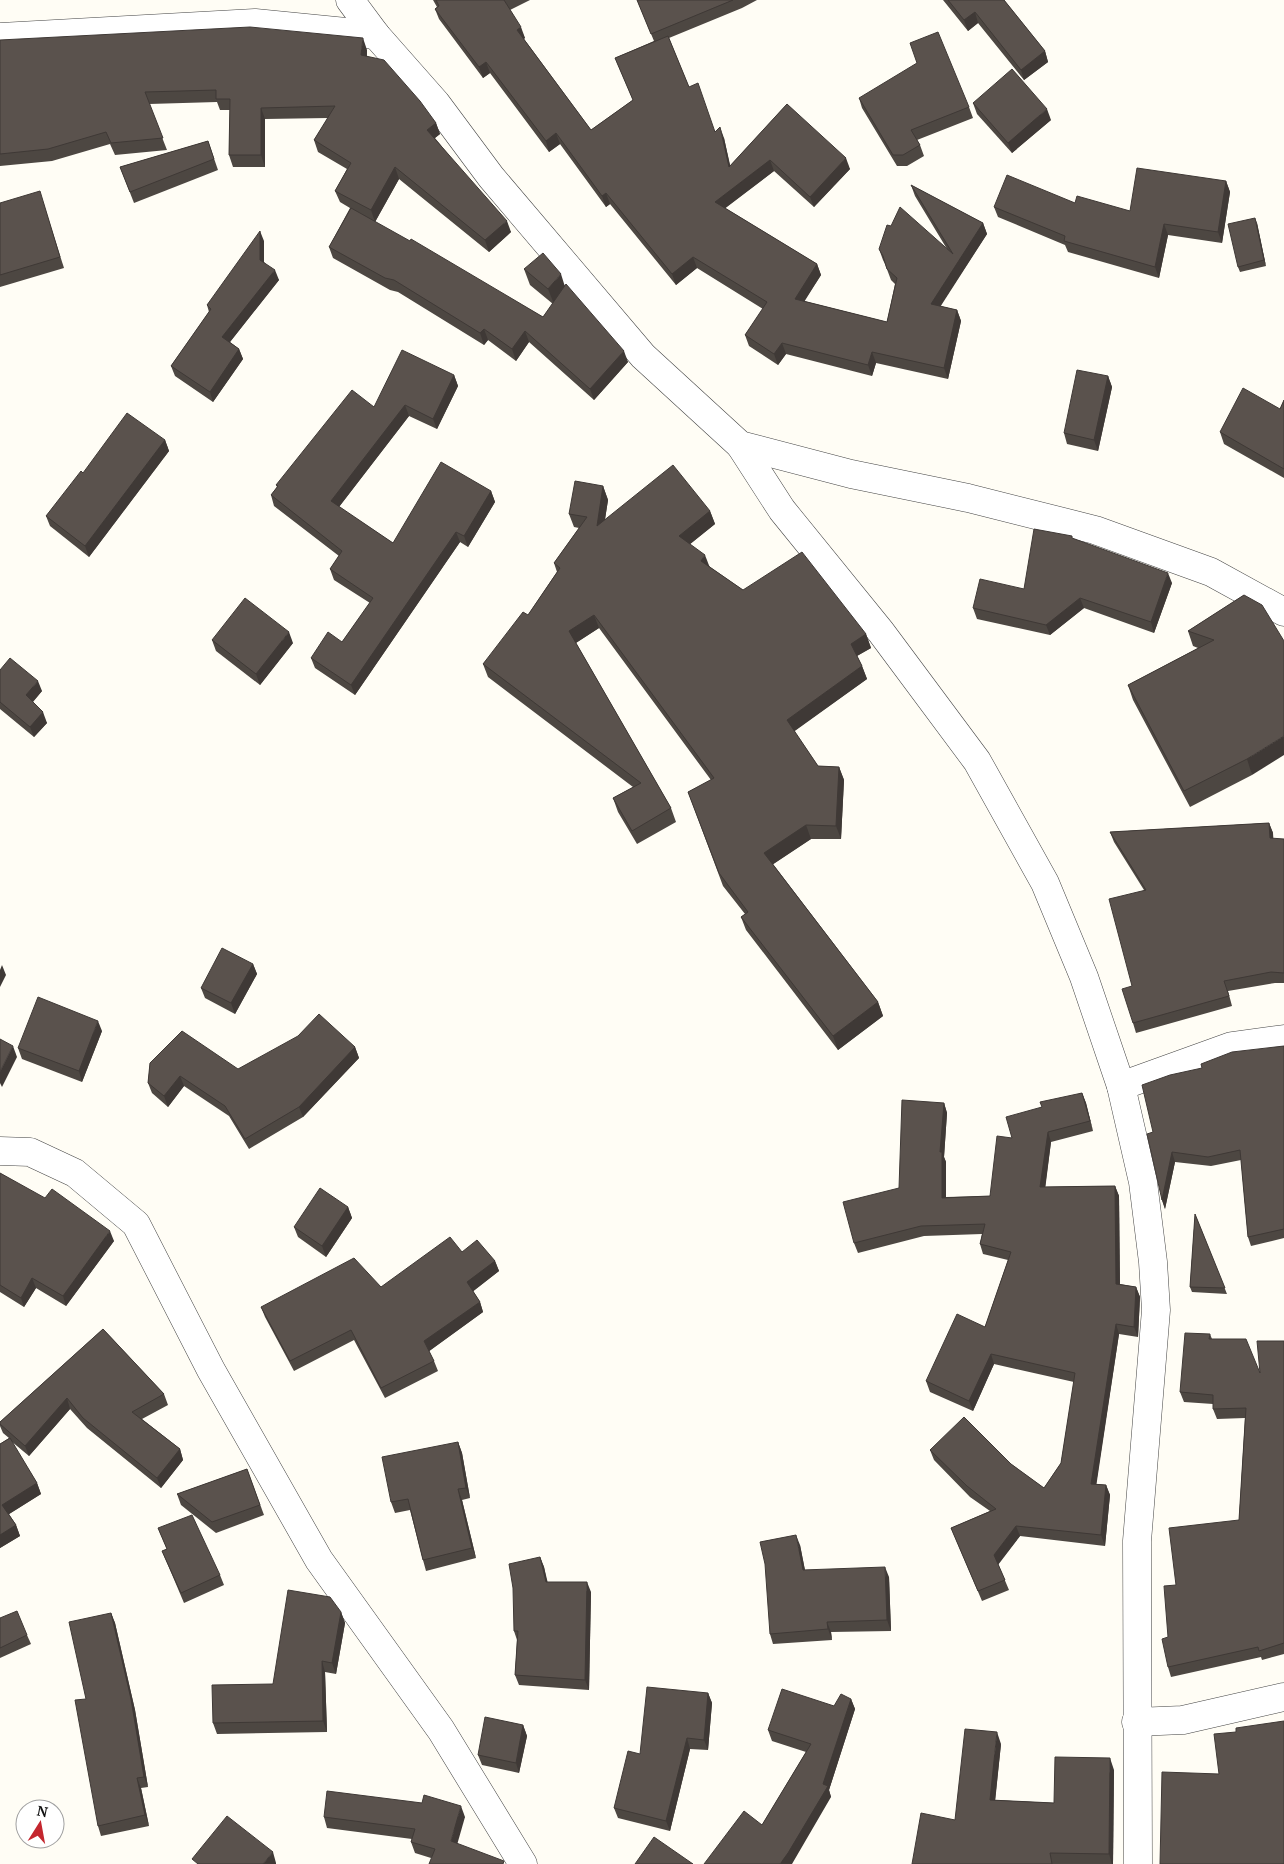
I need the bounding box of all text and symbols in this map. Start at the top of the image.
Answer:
north arrow [15,1799,65,1849]
text: N [36,1800,50,1821]

